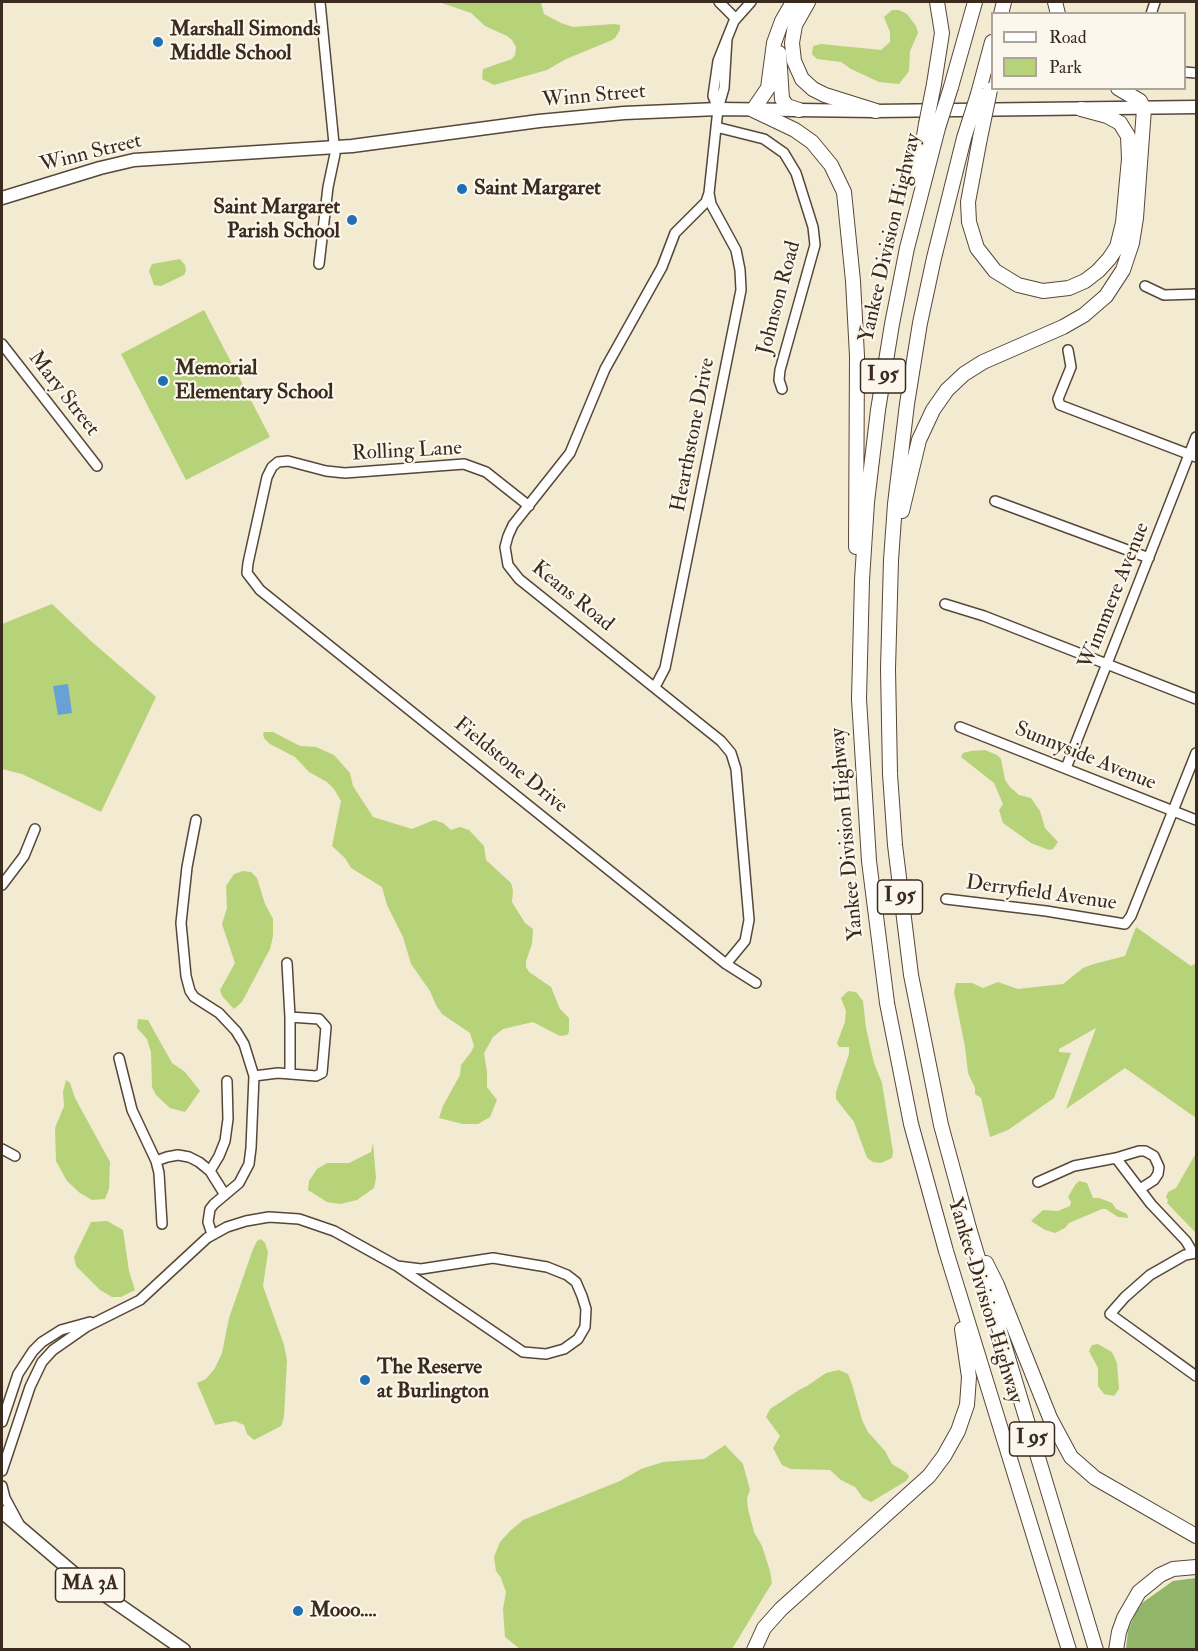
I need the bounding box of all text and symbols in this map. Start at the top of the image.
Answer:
legend [991,12,1186,90]
place label: Marshall Simonds Middle School [170,17,320,67]
text: Road [1049,26,1087,49]
marker: Marshall Simonds Middle School [151,35,165,49]
text: Park [1049,56,1082,79]
street label: Winn Street [541,80,647,114]
street label: Winn Street [38,129,144,179]
street label: Yankee Division Highway [855,131,927,345]
place label: Saint Margaret [474,176,601,202]
marker: Saint Margaret [455,182,469,196]
place label: Saint Margaret Parish School [213,195,340,245]
marker: Saint Margaret Parish School [345,213,359,227]
street label: Johnson Road [753,239,807,357]
street label: Mary Street [22,346,104,442]
place label: Memorial Elementary School [175,356,333,406]
street label: Hearthstone Drive [667,356,721,514]
road number: I 95 [860,359,906,393]
marker: Memorial Elementary School [156,374,170,388]
street label: Rolling Lane [351,437,463,467]
street label: Winnmere Avenue [1074,519,1156,673]
street label: Keans Road [526,556,618,638]
street label: Fieldstone Drive [448,712,572,820]
street label: Sunnyside Avenue [1011,717,1159,797]
street label: Yankee Division Highway [826,727,870,941]
street label: Derryfield Avenue [964,871,1118,917]
road number: I 95 [878,880,922,914]
street label: Yankee Division Highway [941,1195,1027,1407]
place label: The Reserve at Burlington [377,1355,489,1405]
marker: The Reserve at Burlington [358,1373,372,1387]
road number: I 95 [1010,1422,1054,1456]
road number: MA 3A [56,1568,124,1602]
place label: Mooo.... [310,1598,377,1624]
marker: Mooo.... [291,1604,305,1618]

